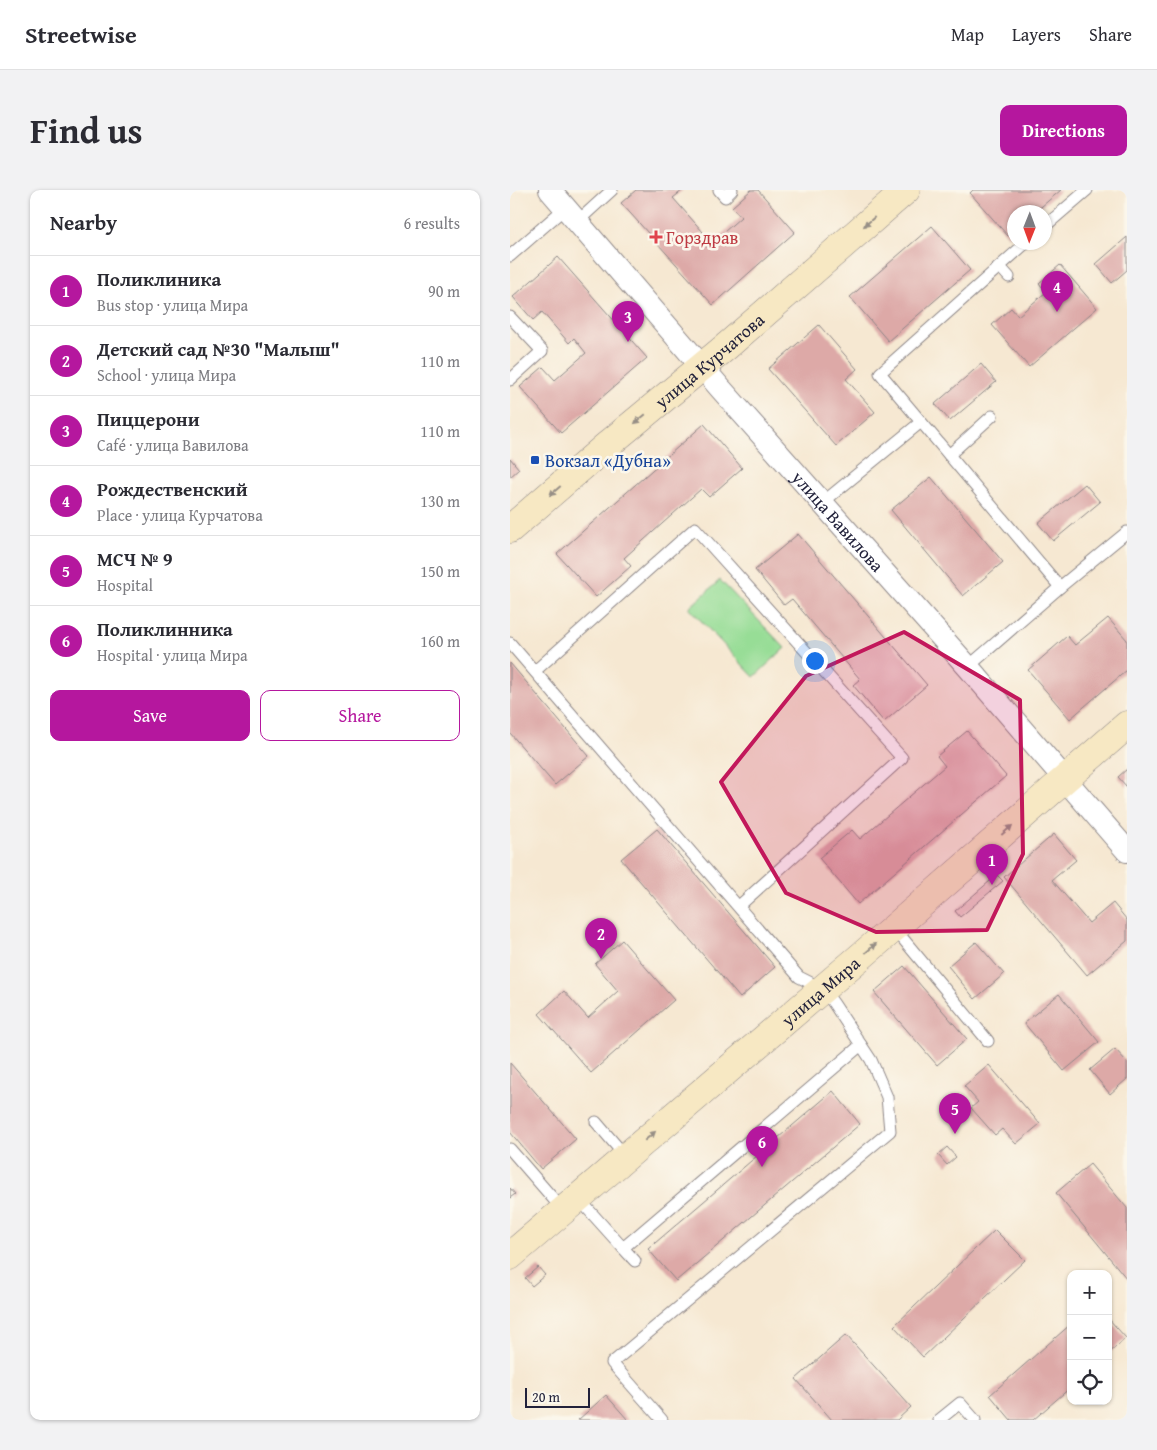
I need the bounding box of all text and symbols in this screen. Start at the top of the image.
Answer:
text: Streetwise [25,17,137,52]
text: Map [951,21,984,48]
text: Layers [1012,21,1061,48]
text: Share [1089,21,1132,48]
text: Find us [30,105,143,156]
button: Directions [1000,105,1127,156]
north arrow [1007,205,1052,250]
text: Nearby [50,207,117,238]
text: 6 results [403,211,460,235]
one-way arrow [864,216,876,228]
place label: Горздрав [666,224,739,251]
marker: Горздрав [650,231,662,243]
text: Поликлиника [97,265,221,293]
pin: 4 [1041,271,1073,312]
text: 1 [62,279,70,303]
text: 90 m [428,279,460,303]
text: Bus stop · улица Мира [97,293,248,317]
pin: 3 [612,301,644,342]
street label: улица Курчатова [648,306,770,415]
text: Детский сад №30 "Малыш" [97,335,340,363]
text: 2 [62,349,70,373]
text: 110 m [420,349,460,373]
text: School · улица Мира [97,363,236,387]
text: Пиццерони [97,405,200,433]
one-way arrow [633,413,646,424]
text: 3 [62,419,70,443]
text: 110 m [420,419,460,443]
text: Café · улица Вавилова [97,433,249,457]
place label: Вокзал «Дубна» [545,447,671,474]
marker: Вокзал «Дубна» [529,454,541,466]
street label: улица Вавилова [785,464,891,578]
text: Рождественский [97,475,248,503]
one-way arrow [548,485,561,496]
text: 4 [62,489,70,513]
text: 130 m [420,489,460,513]
text: Place · улица Курчатова [97,503,263,527]
text: МСЧ № 9 [97,545,173,573]
text: 5 [62,559,70,583]
text: 150 m [420,559,460,583]
text: Hospital [97,573,153,597]
text: Поликлинника [97,615,233,643]
text: 6 [62,629,70,653]
text: 160 m [420,629,460,653]
text: Hospital · улица Мира [97,643,248,667]
your location [802,648,828,674]
button: Save [50,690,250,741]
button: Share [260,690,460,741]
one-way arrow [1001,824,1013,836]
pin: 1 [976,844,1008,885]
pin: 2 [585,918,617,959]
one-way arrow [864,942,877,953]
street label: улица Мира [774,949,866,1033]
pin: 5 [939,1093,971,1134]
pin: 6 [746,1126,778,1167]
one-way arrow [644,1130,656,1142]
map controls [1067,1270,1112,1405]
button: + [1067,1270,1112,1315]
button: − [1067,1315,1112,1360]
button: locate [1067,1360,1112,1405]
scale bar [525,1385,590,1408]
text: 20 m [532,1387,560,1407]

